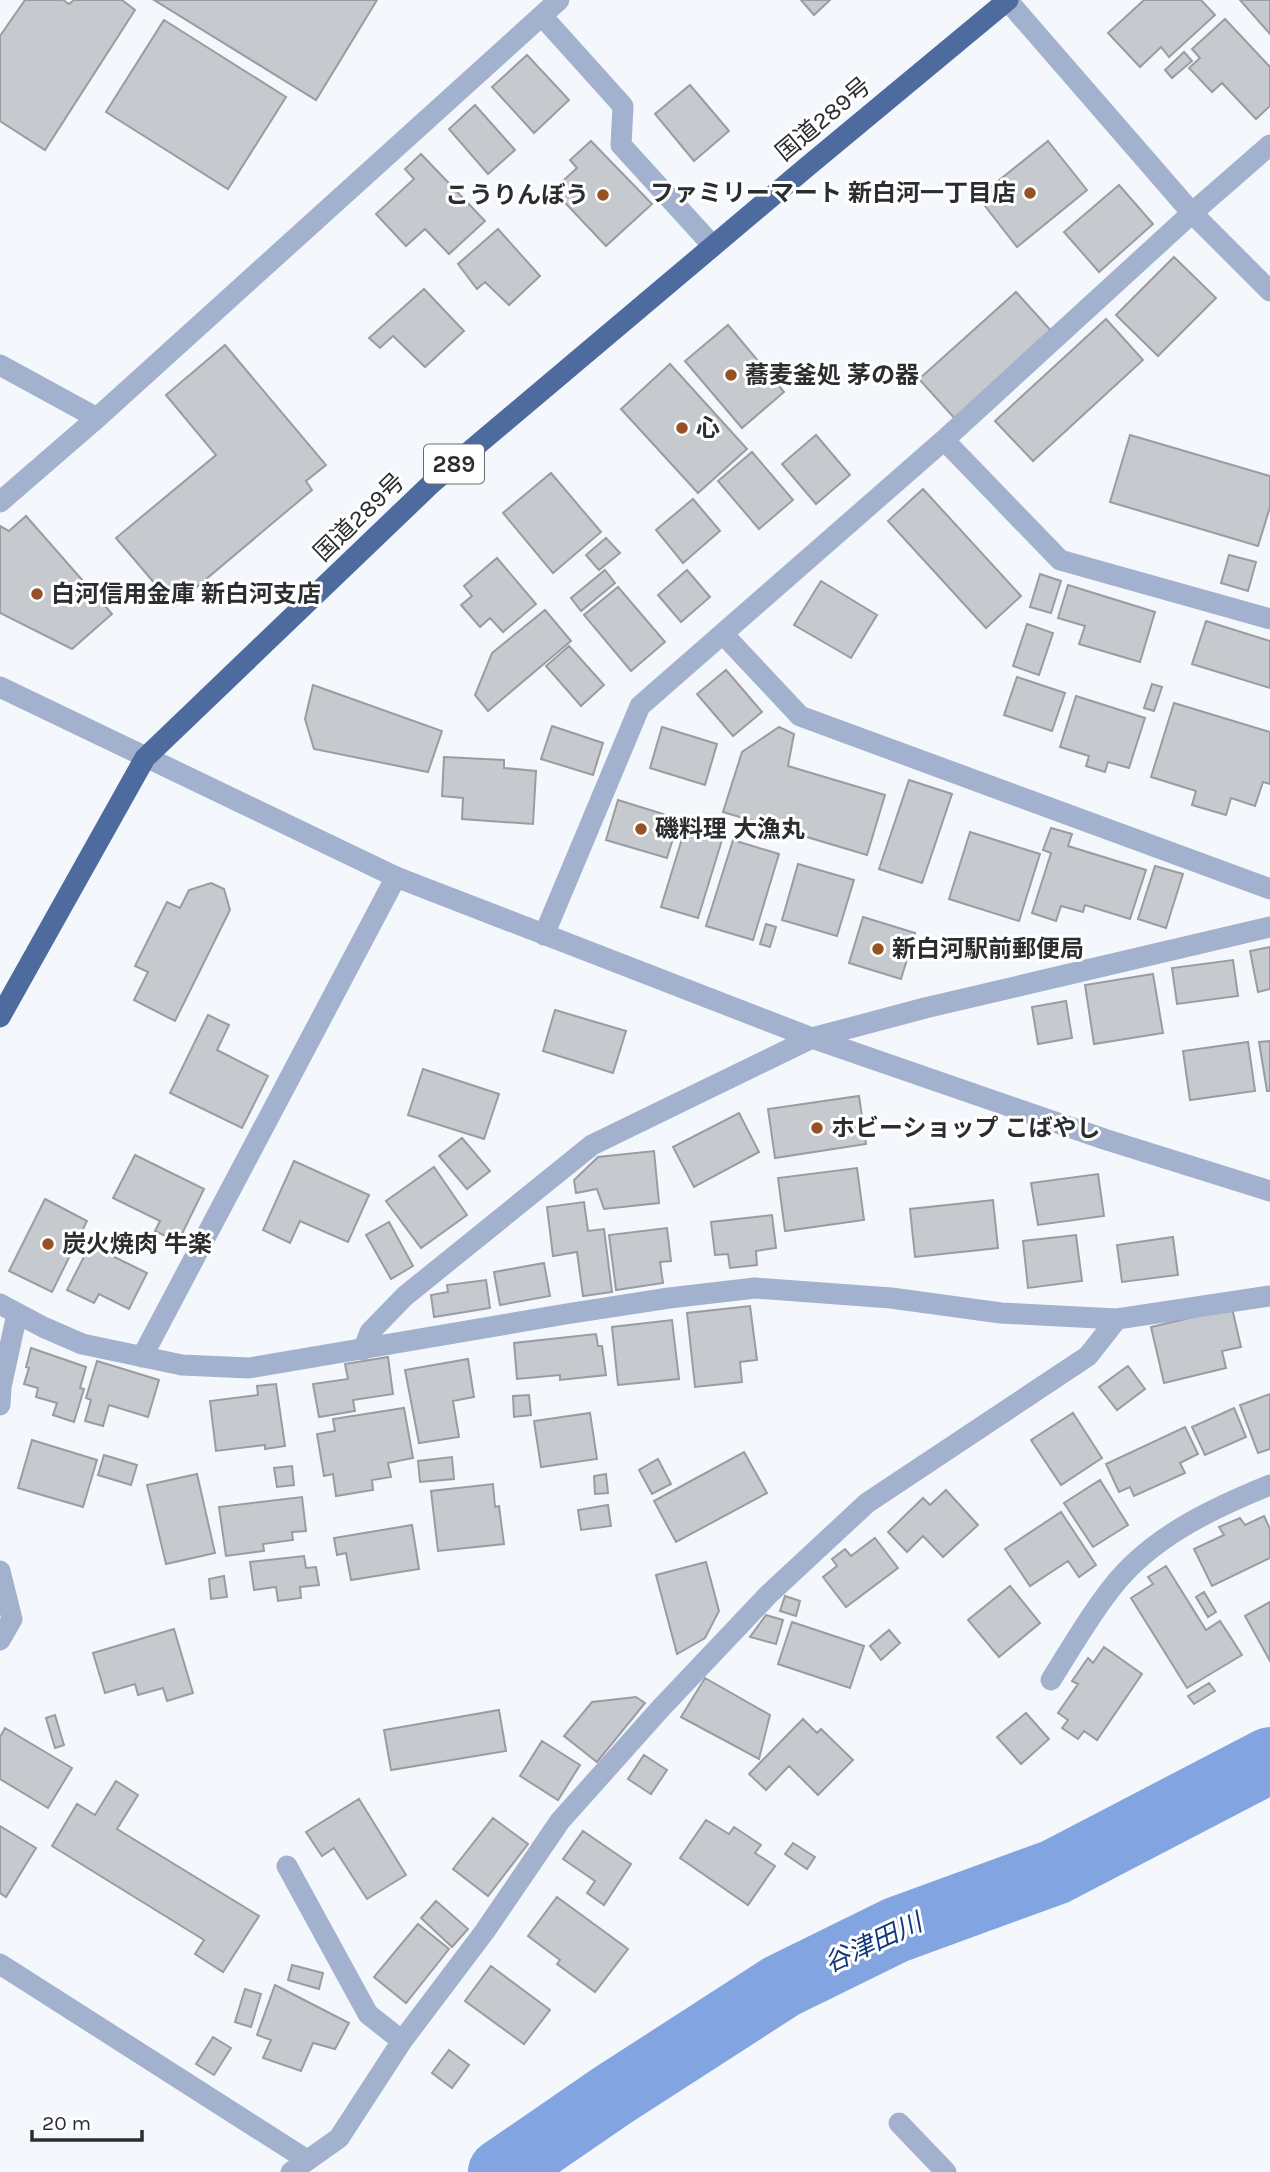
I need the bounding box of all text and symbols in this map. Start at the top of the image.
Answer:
street label: 国道289号 [770,71,876,167]
place label: ファミリーマート 新白河一丁目店 [650,179,1016,207]
place label: こうりんぼう [445,181,589,209]
marker: ファミリーマート 新白河一丁目店 [1022,185,1038,201]
marker: こうりんぼう [595,187,611,203]
place label: 蕎麦釜処 茅の器 [745,361,919,389]
marker: 蕎麦釜処 茅の器 [723,367,739,383]
place label: 心 [696,414,720,442]
marker: 心 [674,420,690,436]
road number: 289 [424,445,484,484]
street label: 国道289号 [308,467,410,567]
place label: 白河信用金庫 新白河支店 [51,580,321,608]
marker: 白河信用金庫 新白河支店 [29,586,45,602]
place label: 磯料理 大漁丸 [655,815,805,843]
marker: 磯料理 大漁丸 [633,821,649,837]
place label: 新白河駅前郵便局 [892,935,1084,963]
marker: 新白河駅前郵便局 [870,941,886,957]
place label: ホビーショップ こばやし [831,1114,1101,1142]
marker: ホビーショップ こばやし [809,1120,825,1136]
place label: 炭火焼肉 牛楽 [62,1230,212,1258]
marker: 炭火焼肉 牛楽 [40,1236,56,1252]
water label: 谷津田川 [819,1906,929,1979]
scale bar [32,2098,142,2142]
text: 20 m [42,2111,91,2135]

